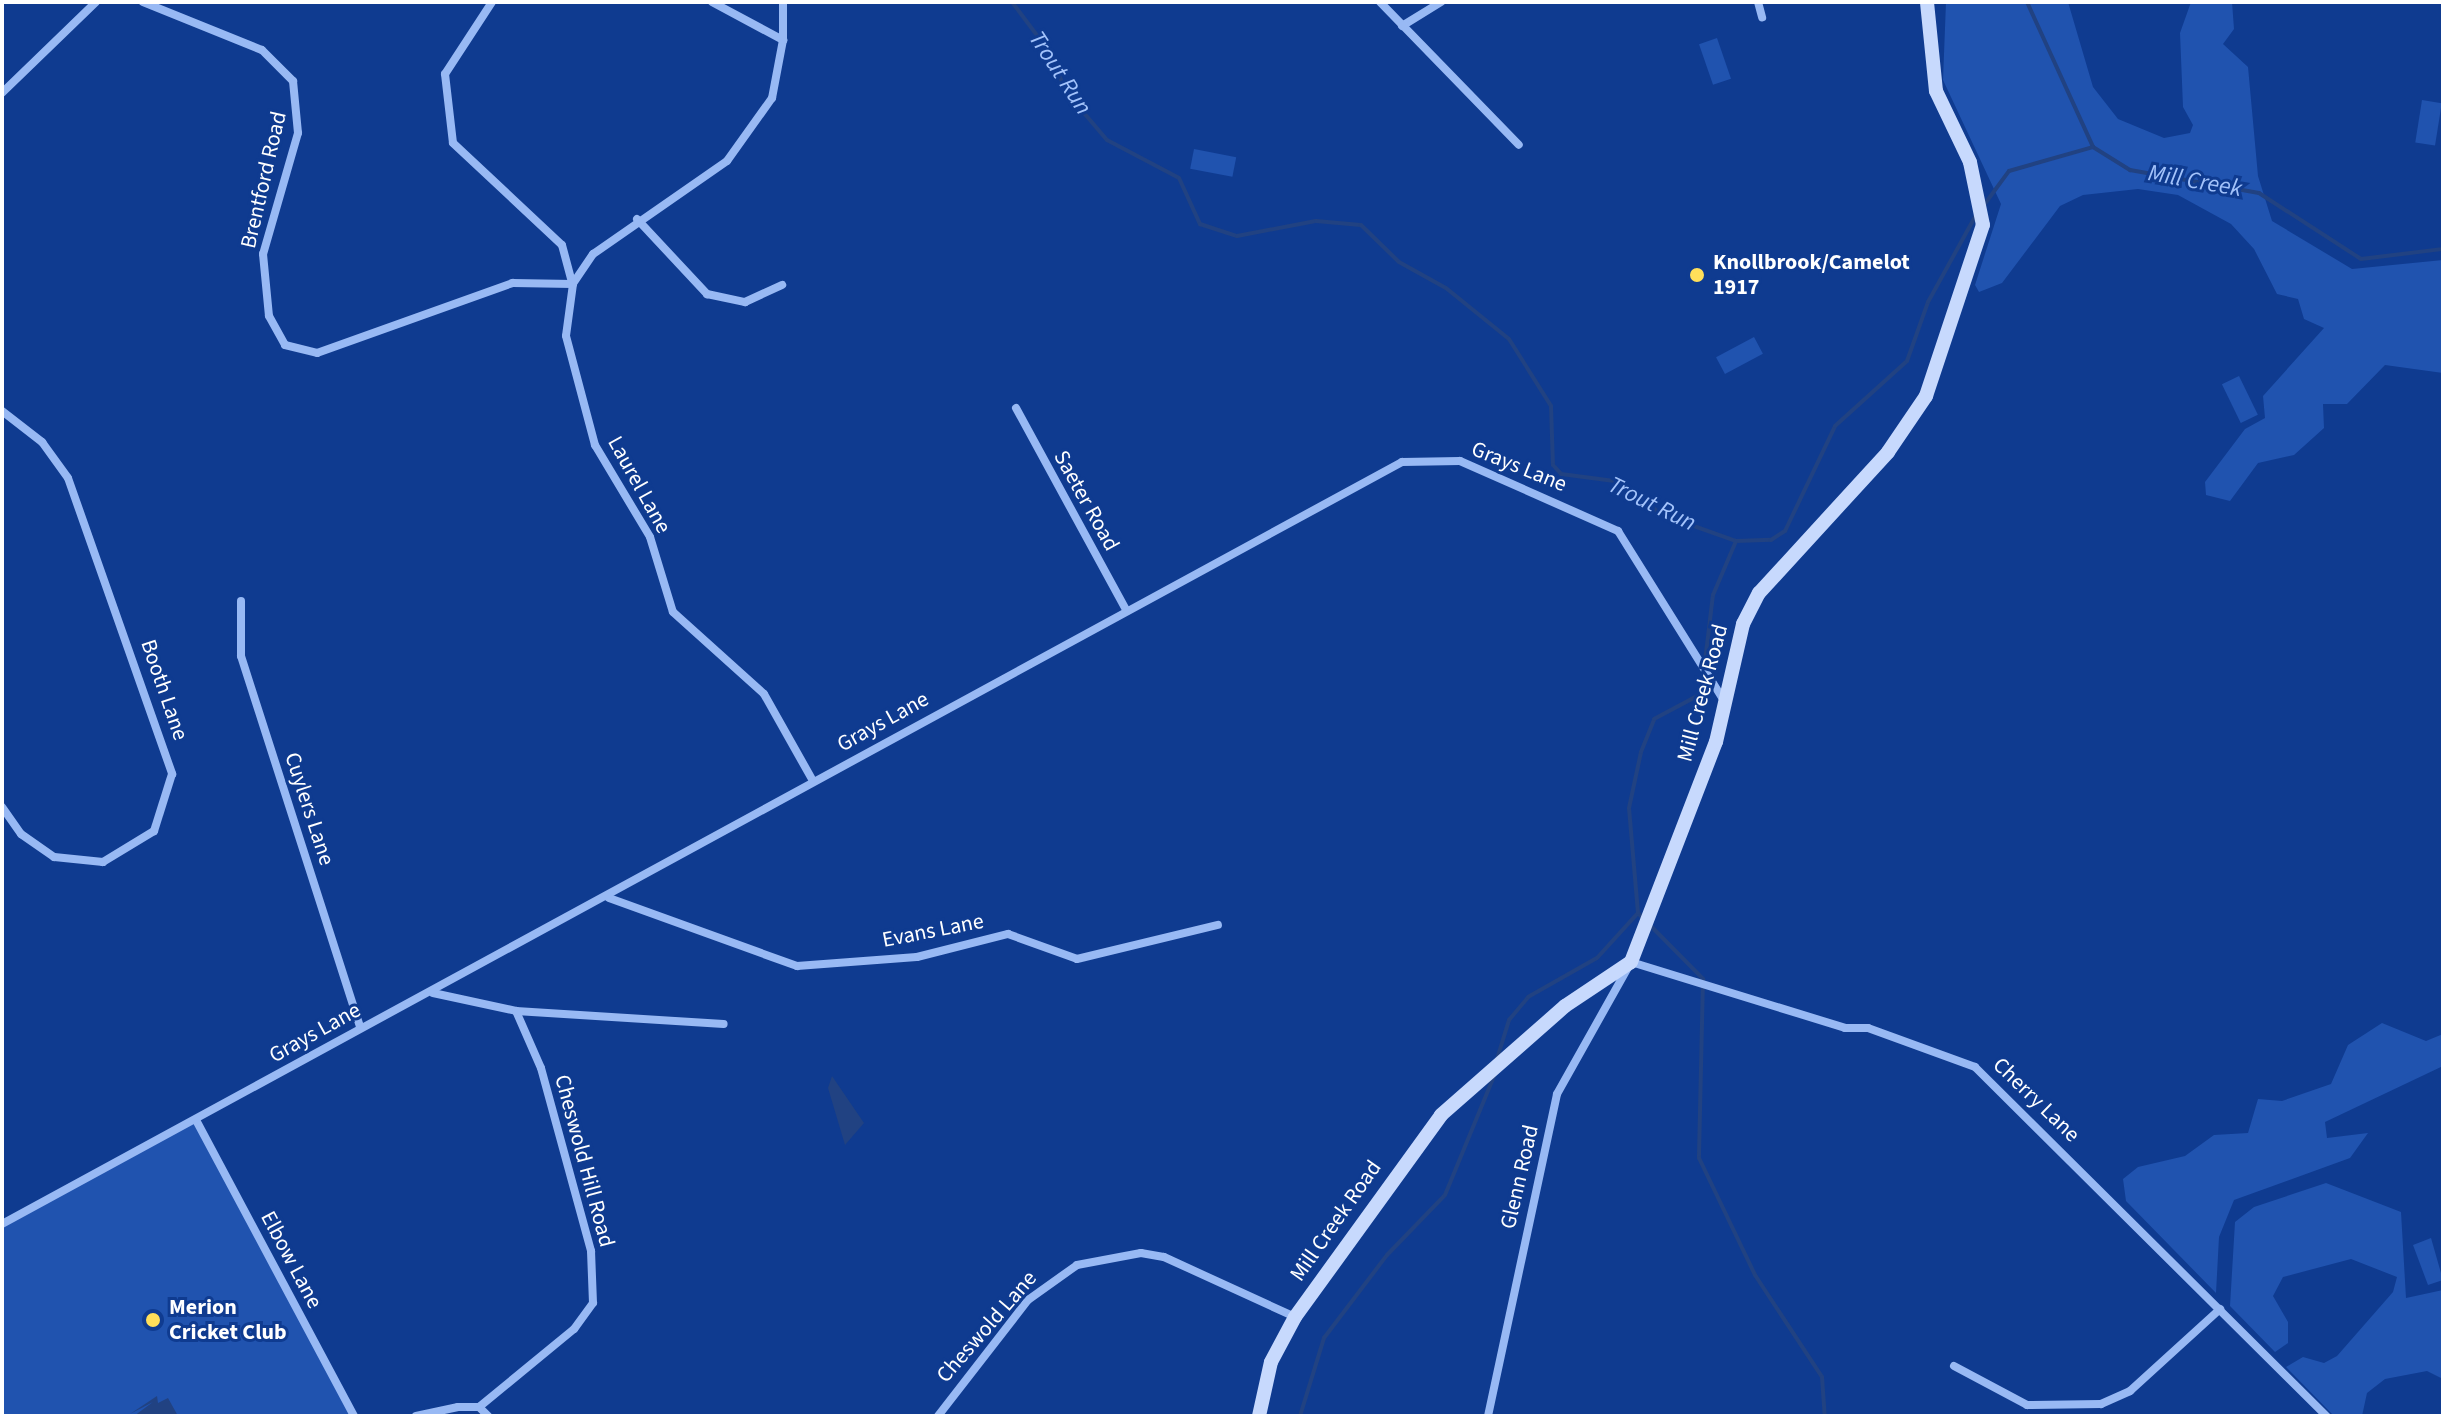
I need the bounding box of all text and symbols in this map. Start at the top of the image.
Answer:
water label: Trout Run [1022,26,1098,120]
street label: Brentford Road [235,109,293,251]
water label: Mill Creek [2146,159,2244,203]
place label: Knollbrook/Camelot 1917 [1713,249,1910,300]
marker: Knollbrook/Camelot 1917 [1688,266,1706,284]
street label: Laurel Lane [602,432,676,538]
street label: Grays Lane [1468,436,1570,498]
street label: Saeter Road [1048,446,1124,556]
water label: Trout Run [1603,470,1701,538]
street label: Mill Creek Road [1672,621,1734,765]
street label: Booth Lane [134,636,194,744]
street label: Grays Lane [833,686,933,758]
street label: Cuylers Lane [278,749,340,869]
street label: Evans Lane [880,908,986,954]
street label: Grays Lane [265,997,365,1069]
street label: Cherry Lane [1987,1052,2085,1148]
street label: Cheswold Hill Road [548,1072,620,1250]
street label: Glenn Road [1495,1122,1545,1232]
street label: Mill Creek Road [1285,1156,1387,1286]
street label: Elbow Lane [254,1207,328,1313]
street label: Cheswold Lane [931,1266,1043,1388]
place label: Merion Cricket Club [169,1294,287,1346]
marker: Merion Cricket Club [144,1311,162,1329]

